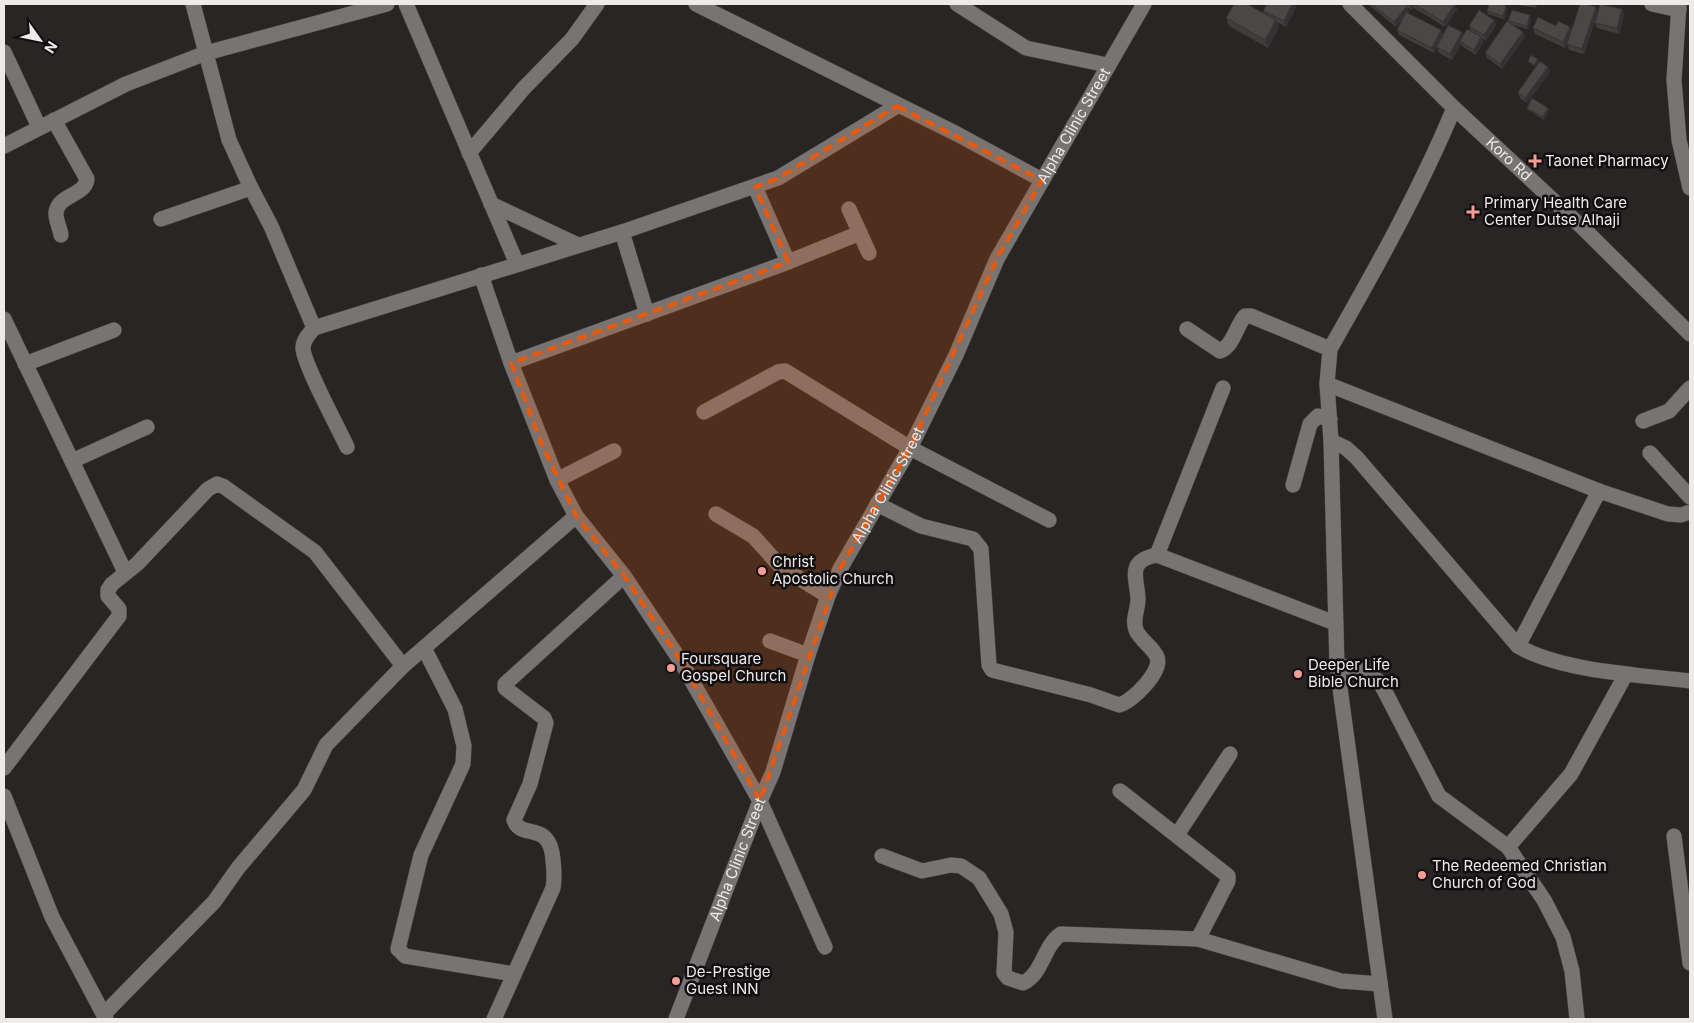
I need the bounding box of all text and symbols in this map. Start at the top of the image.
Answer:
north arrow [15,15,65,65]
text: N [41,38,61,56]
street label: Alpha Clinic Street [1032,64,1114,187]
street label: Koro Rd [1482,133,1536,185]
place label: Taonet Pharmacy [1545,151,1669,170]
marker: Taonet Pharmacy [1529,155,1541,167]
place label: Primary Health Care Center Dutse Alhaji [1484,193,1627,229]
marker: Primary Health Care Center Dutse Alhaji [1466,205,1480,219]
street label: Alpha Clinic Street [847,424,928,546]
place label: Christ Apostolic Church [772,552,894,588]
marker: Christ Apostolic Church [756,565,768,577]
place label: Foursquare Gospel Church [681,649,786,685]
place label: Deeper Life Bible Church [1308,655,1399,691]
marker: Foursquare Gospel Church [665,662,677,674]
marker: Deeper Life Bible Church [1292,668,1304,680]
street label: Alpha Clinic Street [705,794,769,924]
place label: The Redeemed Christian Church of God [1432,856,1607,892]
marker: The Redeemed Christian Church of God [1416,869,1428,881]
place label: De-Prestige Guest INN [686,962,771,998]
marker: De-Prestige Guest INN [670,975,682,987]

